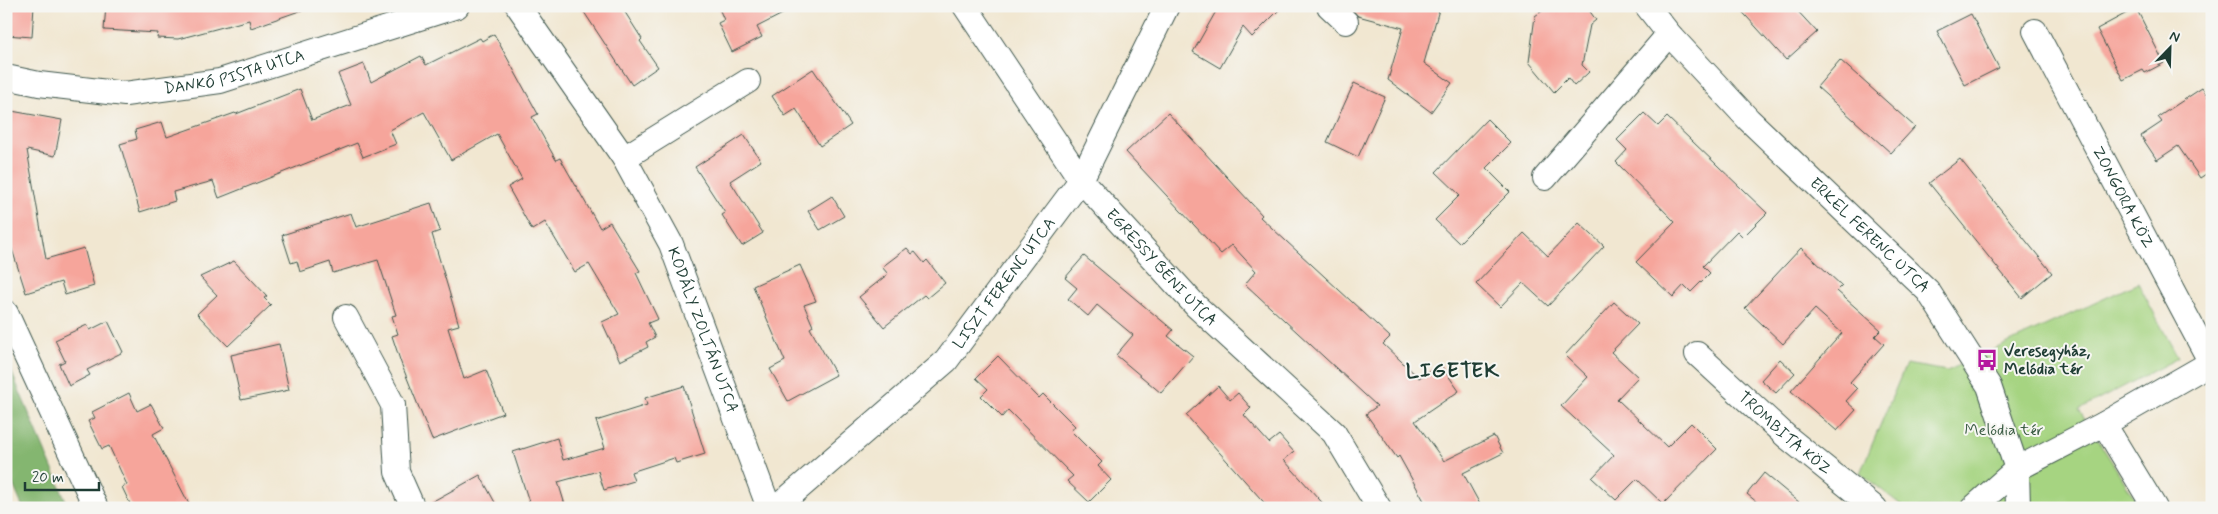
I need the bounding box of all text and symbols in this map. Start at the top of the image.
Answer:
north arrow [2146,22,2196,72]
text: N [2167,27,2182,47]
street label: DANKÓ PISTA UTCA [163,44,307,99]
street label: ZONGORA KÖZ [2087,143,2159,252]
street label: ERKEL FERENC UTCA [1805,173,1934,298]
street label: EGRESSY BÉNI UTCA [1102,204,1222,331]
street label: LISZT FERENC UTCA [948,213,1060,353]
street label: KODÁLY ZOLTÁN UTCA [663,244,743,416]
place label: Veresegyház, Melódia tér [2004,341,2091,380]
bus stop icon: Veresegyház, Melódia tér [1974,347,2000,373]
district label: LIGETEK [1406,357,1500,385]
street label: TROMBITA KÖZ [1734,387,1836,479]
park label: Melódia tér [1964,420,2044,441]
scale bar [25,459,99,491]
text: 20 m [32,468,64,488]

